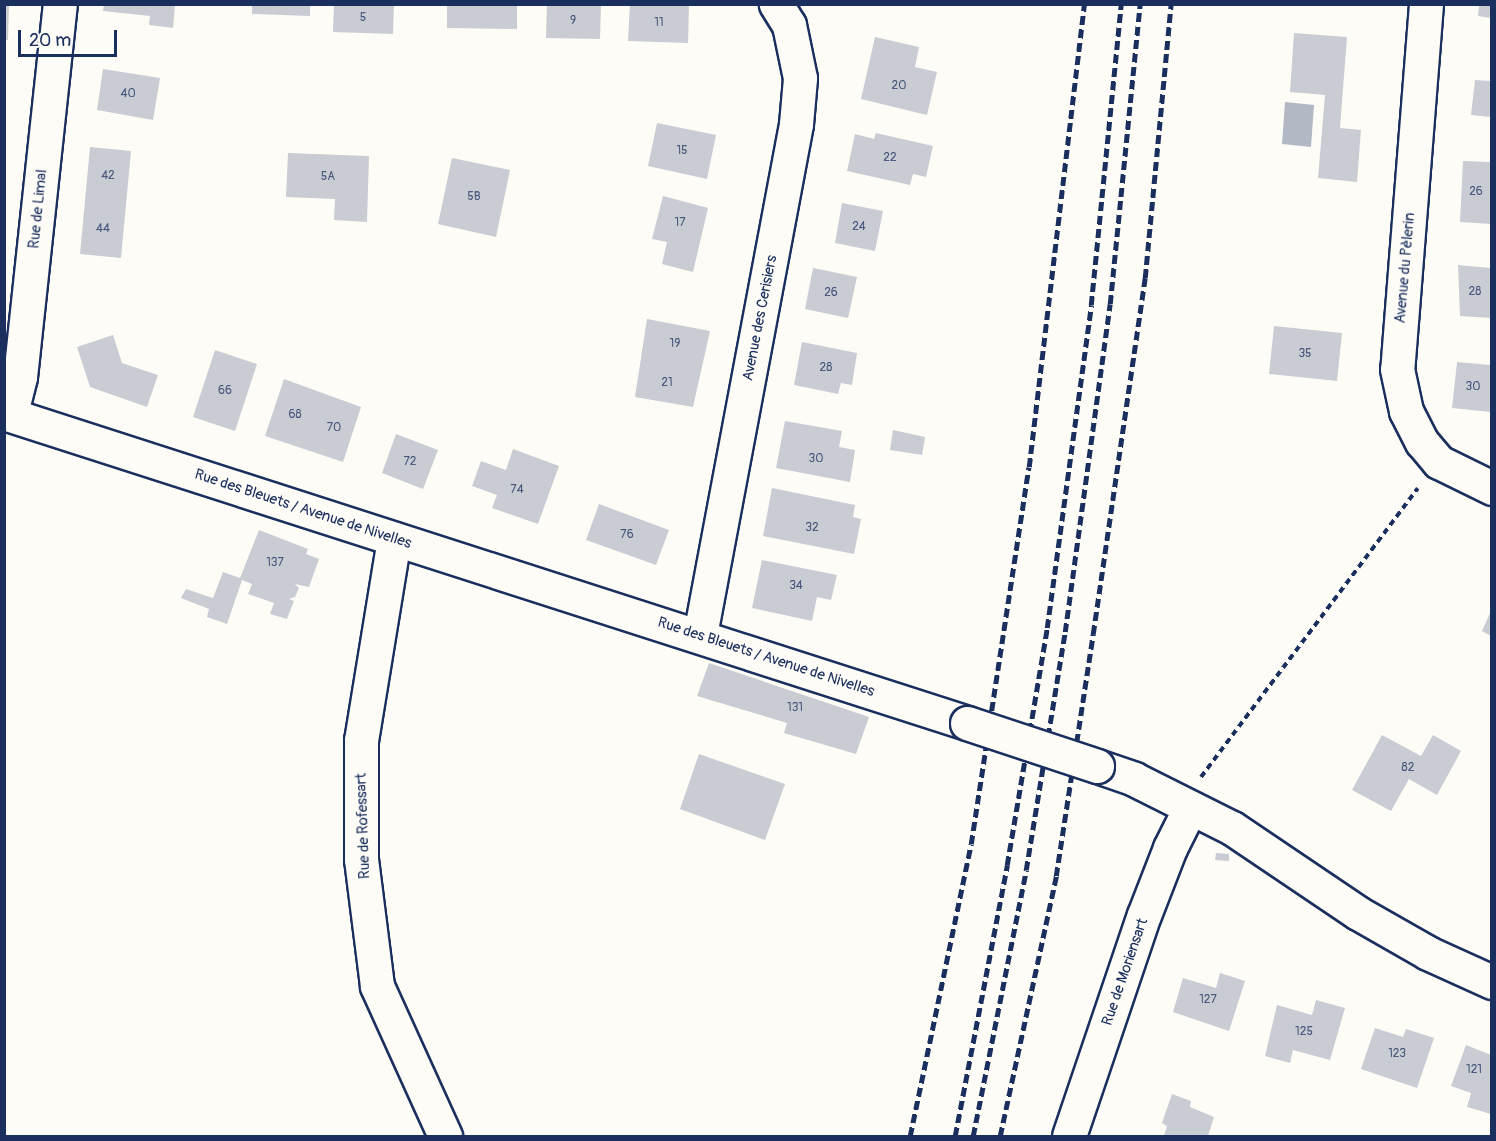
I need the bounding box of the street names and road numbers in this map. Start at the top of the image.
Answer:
street label: Rue de Limal [25,168,51,250]
street label: Avenue du Pèlerin [1391,212,1419,324]
street label: Avenue des Cerisiers [739,254,781,382]
street label: Rue des Bleuets / Avenue de Nivelles [192,465,414,553]
street label: Rue des Bleuets / Avenue de Nivelles [655,613,877,701]
street label: Rue de Rofessart [352,773,374,879]
street label: Rue de Moriensart [1098,916,1152,1028]

